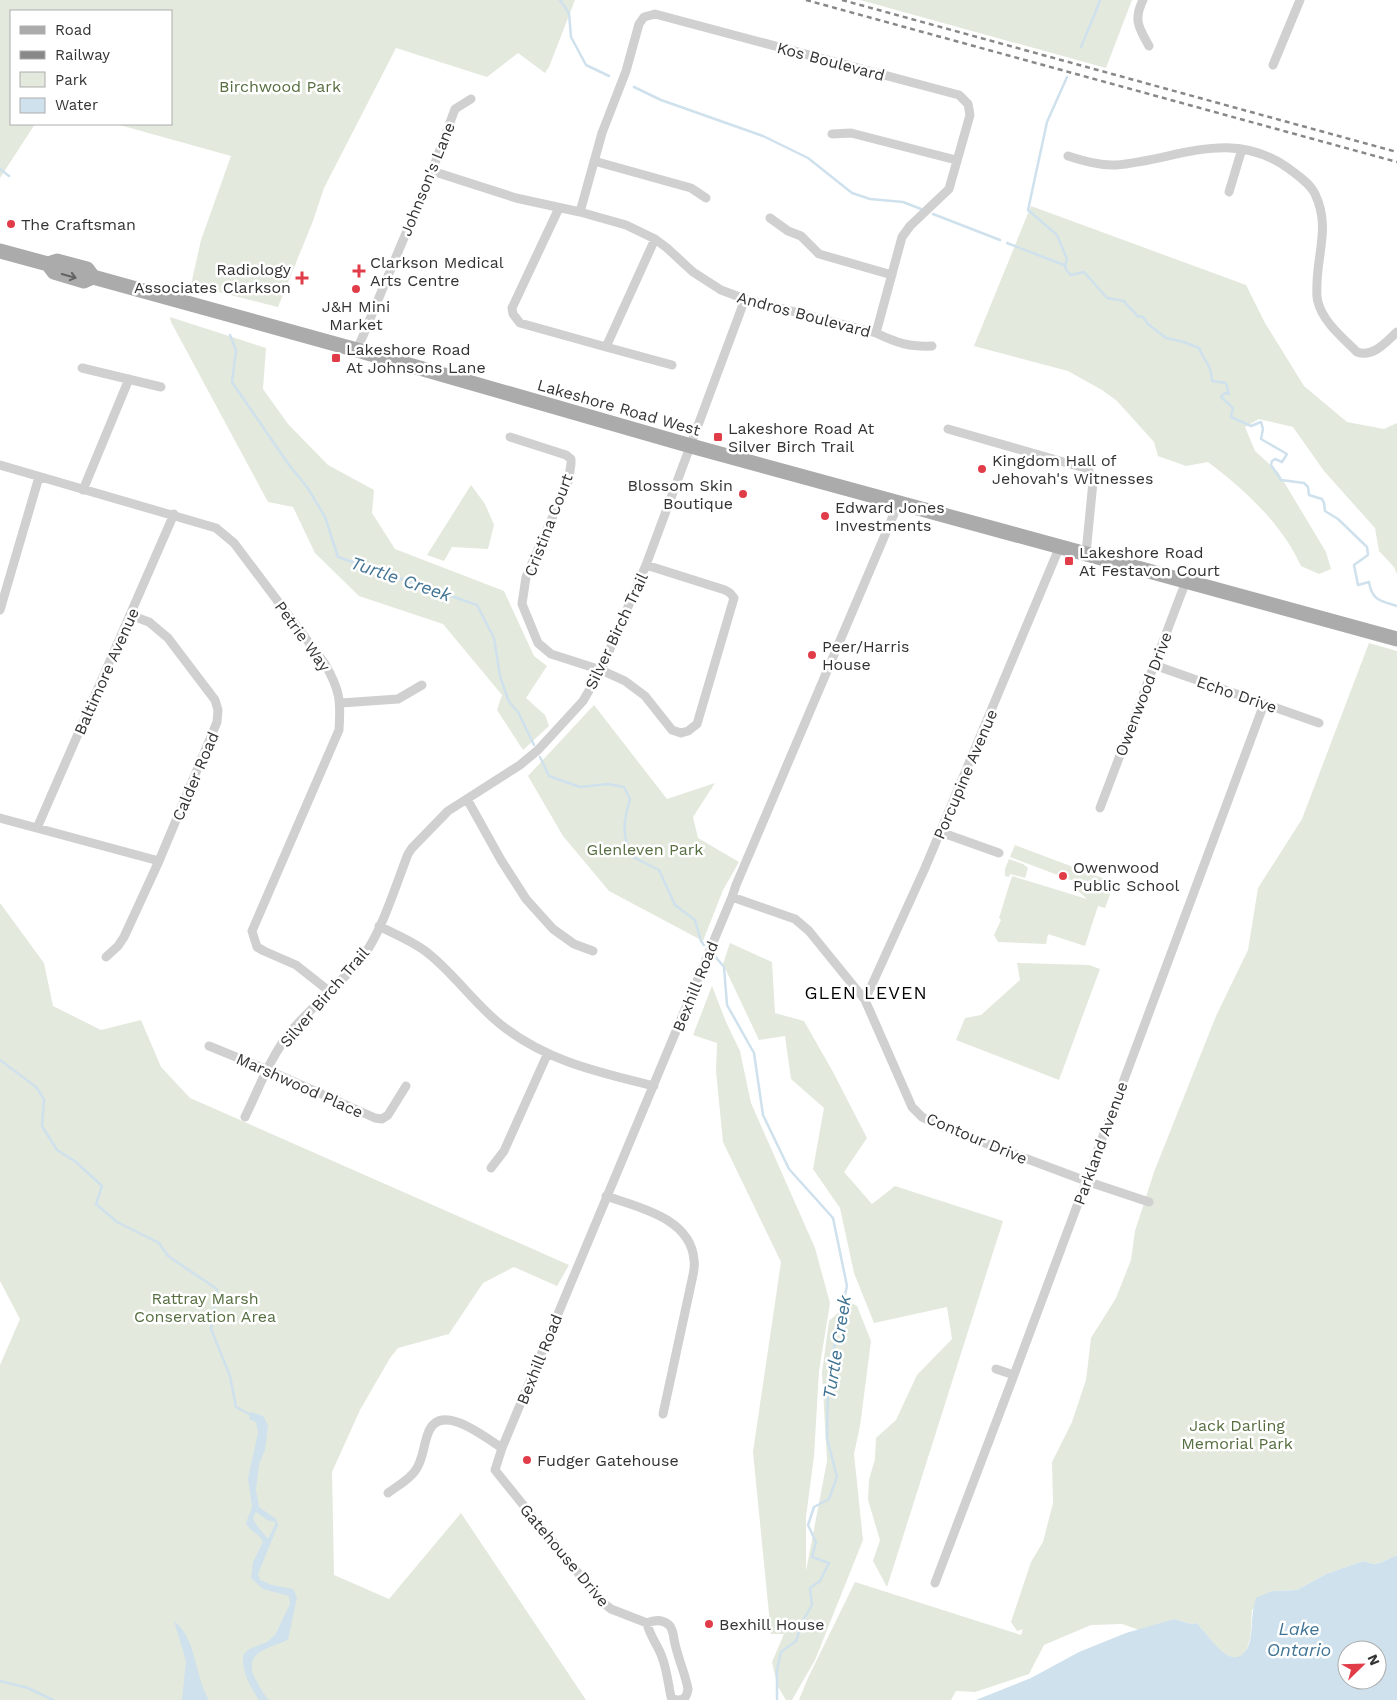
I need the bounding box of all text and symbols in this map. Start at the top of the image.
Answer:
legend [10,10,172,125]
text: Road [55,21,92,39]
street label: Kos Boulevard [775,38,887,85]
text: Railway [55,46,110,64]
text: Park [55,71,88,89]
park label: Birchwood Park [219,77,341,96]
text: Water [55,96,98,114]
street label: Johnson's Lane [396,119,459,239]
place label: The Craftsman [21,215,136,234]
marker: The Craftsman [5,218,17,230]
place label: Clarkson Medical Arts Centre [370,253,504,290]
place label: Radiology Associates Clarkson [134,260,292,297]
marker: Clarkson Medical Arts Centre [352,264,366,278]
marker: Radiology Associates Clarkson [295,271,309,285]
one-way arrow [61,272,77,282]
marker: J&H Mini Market [350,283,362,295]
street label: Andros Boulevard [735,288,873,341]
place label: J&H Mini Market [322,297,390,334]
place label: Lakeshore Road At Johnsons Lane [346,340,486,377]
marker: Lakeshore Road At Johnsons Lane [330,352,342,364]
street label: Lakeshore Road West [535,375,703,440]
place label: Lakeshore Road At Silver Birch Trail [728,419,874,456]
marker: Lakeshore Road At Silver Birch Trail [712,431,724,443]
place label: Kingdom Hall of Jehovah's Witnesses [992,451,1153,488]
marker: Kingdom Hall of Jehovah's Witnesses [976,463,988,475]
street label: Cristina Court [520,471,577,579]
place label: Blossom Skin Boutique [627,476,733,513]
marker: Blossom Skin Boutique [737,488,749,500]
place label: Edward Jones Investments [835,498,945,535]
marker: Edward Jones Investments [819,510,831,522]
place label: Lakeshore Road At Festavon Court [1079,543,1220,580]
water label: Turtle Creek [348,552,455,606]
marker: Lakeshore Road At Festavon Court [1063,555,1075,567]
street label: Silver Birch Trail [581,570,652,692]
street label: Petrie Way [271,598,335,676]
street label: Baltimore Avenue [70,605,143,738]
street label: Owenwood Drive [1111,629,1176,759]
place label: Peer/Harris House [822,637,909,674]
marker: Peer/Harris House [806,649,818,661]
street label: Echo Drive [1194,672,1279,717]
street label: Porcupine Avenue [930,706,1001,842]
street label: Calder Road [168,729,223,824]
park label: Glenleven Park [587,840,703,859]
place label: Owenwood Public School [1073,858,1180,895]
marker: Owenwood Public School [1057,870,1069,882]
street label: Bexhill Road [669,938,722,1034]
street label: Silver Birch Trail [276,943,373,1051]
district label: GLEN LEVEN [804,982,928,1003]
street label: Marshwood Place [233,1049,366,1122]
street label: Parkland Avenue [1069,1079,1132,1207]
street label: Contour Drive [923,1109,1030,1168]
park label: Rattray Marsh Conservation Area [134,1289,276,1326]
water label: Turtle Creek [818,1292,855,1400]
street label: Bexhill Road [513,1311,566,1407]
park label: Jack Darling Memorial Park [1181,1416,1293,1453]
place label: Fudger Gatehouse [537,1451,679,1470]
marker: Fudger Gatehouse [521,1454,533,1466]
street label: Gatehouse Drive [516,1500,613,1611]
place label: Bexhill House [719,1615,825,1634]
marker: Bexhill House [703,1618,715,1630]
water label: Lake Ontario [1267,1618,1331,1660]
north arrow [1337,1640,1387,1690]
text: N [1365,1652,1383,1668]

